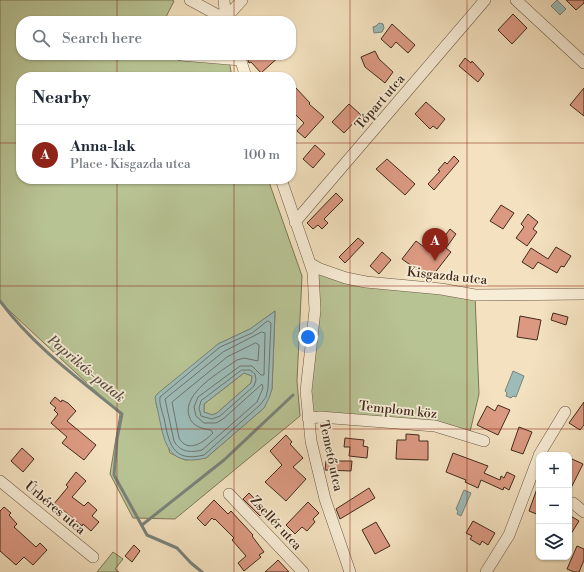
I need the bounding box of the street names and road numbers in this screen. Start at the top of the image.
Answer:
street label: Tópart utca [352,71,408,133]
street label: Kisgazda utca [406,264,488,288]
street label: Templom köz [358,398,438,422]
street label: Temető utca [316,419,346,493]
street label: Úrbéres utca [21,477,90,538]
street label: Zsellér utca [247,493,305,554]

